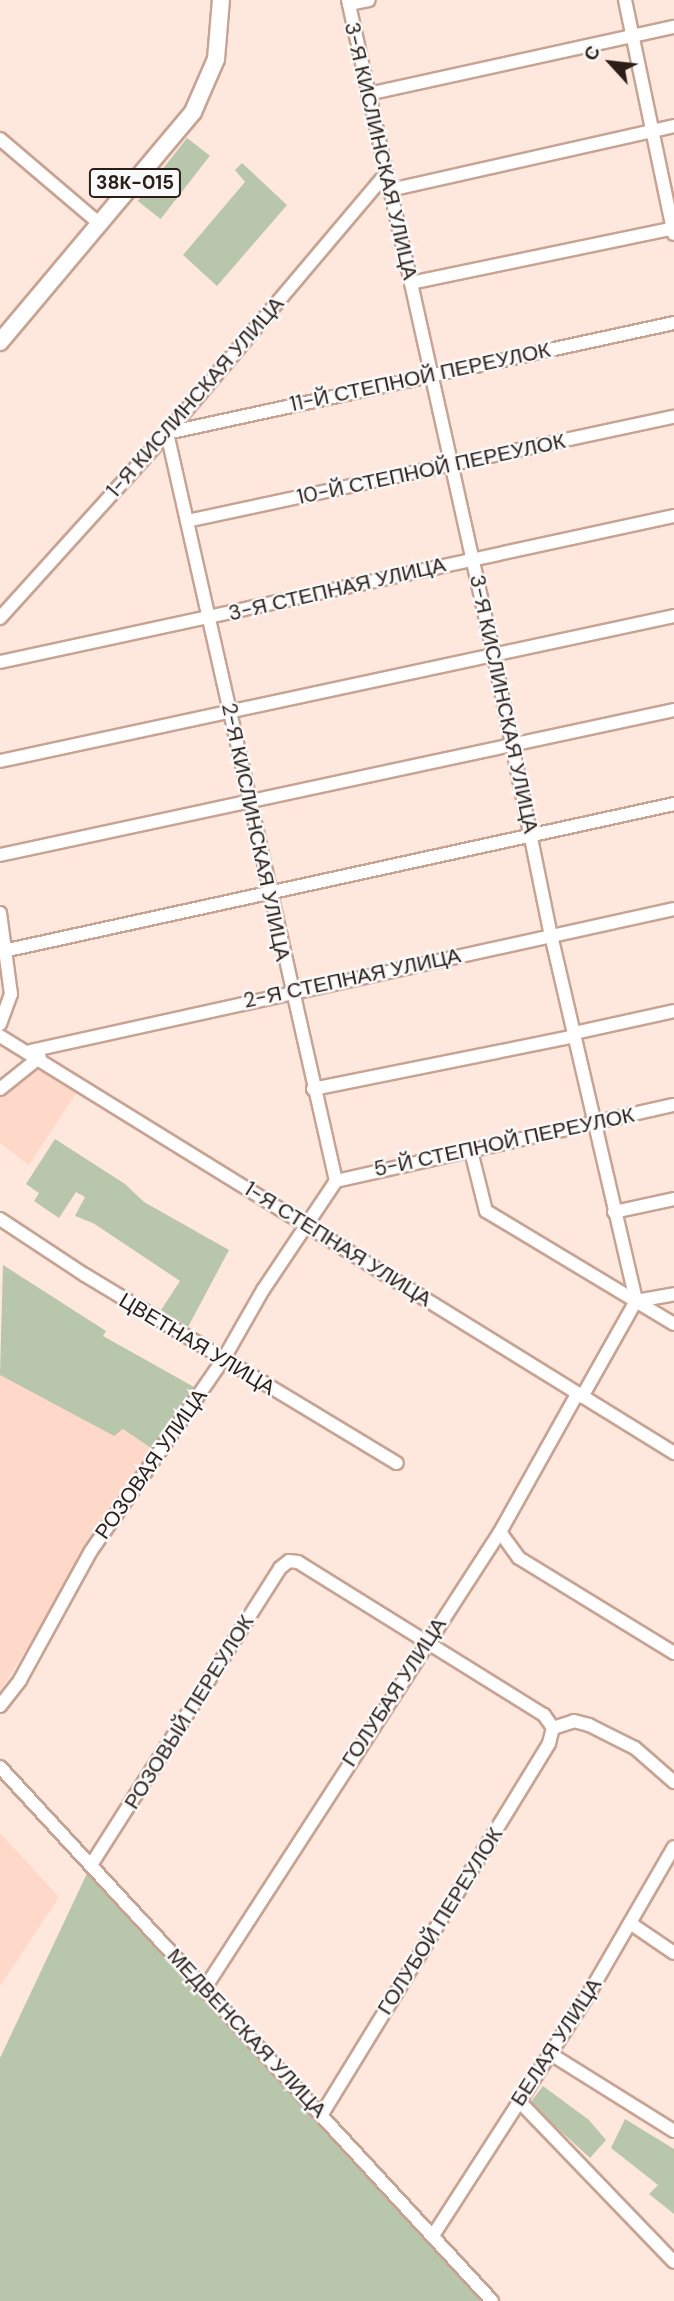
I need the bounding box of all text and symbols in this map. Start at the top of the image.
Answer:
street label: 3-Я КИСЛИНСКАЯ УЛИЦА [339,20,423,282]
north arrow [576,28,646,98]
text: С [578,41,606,65]
road number: 38К-015 [88,168,182,198]
street label: 1-Я КИСЛИНСКАЯ УЛИЦА [101,291,289,503]
street label: 11-Й СТЕПНОЙ ПЕРЕУЛОК [287,337,553,417]
street label: 10-Й СТЕПНОЙ ПЕРЕУЛОК [295,428,567,510]
street label: 3-Я СТЕПНАЯ УЛИЦА [226,552,448,626]
street label: 3-Я КИСЛИНСКАЯ УЛИЦА [464,572,544,836]
street label: 2-Я КИСЛИНСКАЯ УЛИЦА [216,701,296,963]
street label: 2-Я СТЕПНАЯ УЛИЦА [241,943,463,1013]
street label: 5-Й СТЕПНОЙ ПЕРЕУЛОК [372,1102,636,1182]
street label: 1-Я СТЕПНАЯ УЛИЦА [240,1176,436,1312]
street label: ЦВЕТНАЯ УЛИЦА [114,1288,280,1400]
street label: РОЗОВАЯ УЛИЦА [90,1384,212,1544]
street label: РОЗОВЫЙ ПЕРЕУЛОК [119,1610,259,1814]
street label: ГОЛУБАЯ УЛИЦА [336,1613,452,1771]
street label: ГОЛУБОЙ ПЕРЕУЛОК [372,1823,508,2019]
street label: МЕДВЕНСКАЯ УЛИЦА [162,1943,332,2123]
street label: БЕЛАЯ УЛИЦА [505,1973,607,2111]

